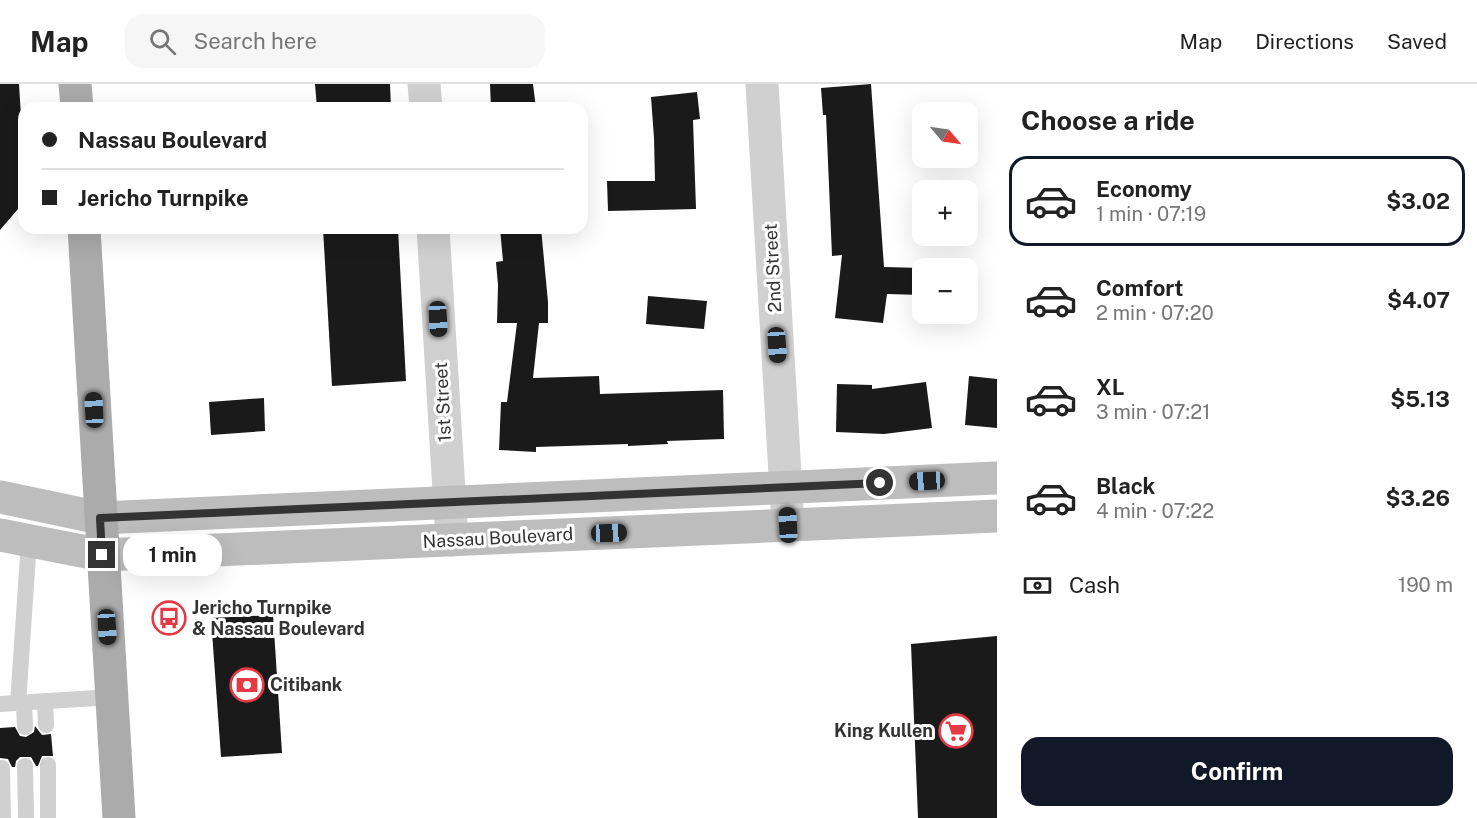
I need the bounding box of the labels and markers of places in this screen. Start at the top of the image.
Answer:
place label: Jericho Turnpike & Nassau Boulevard [192,597,365,639]
bus stop icon: Jericho Turnpike & Nassau Boulevard [151,600,187,636]
bank icon: Citibank [229,667,265,703]
place label: Citibank [270,674,343,695]
supermarket icon: King Kullen [938,713,974,749]
place label: King Kullen [834,720,933,741]

